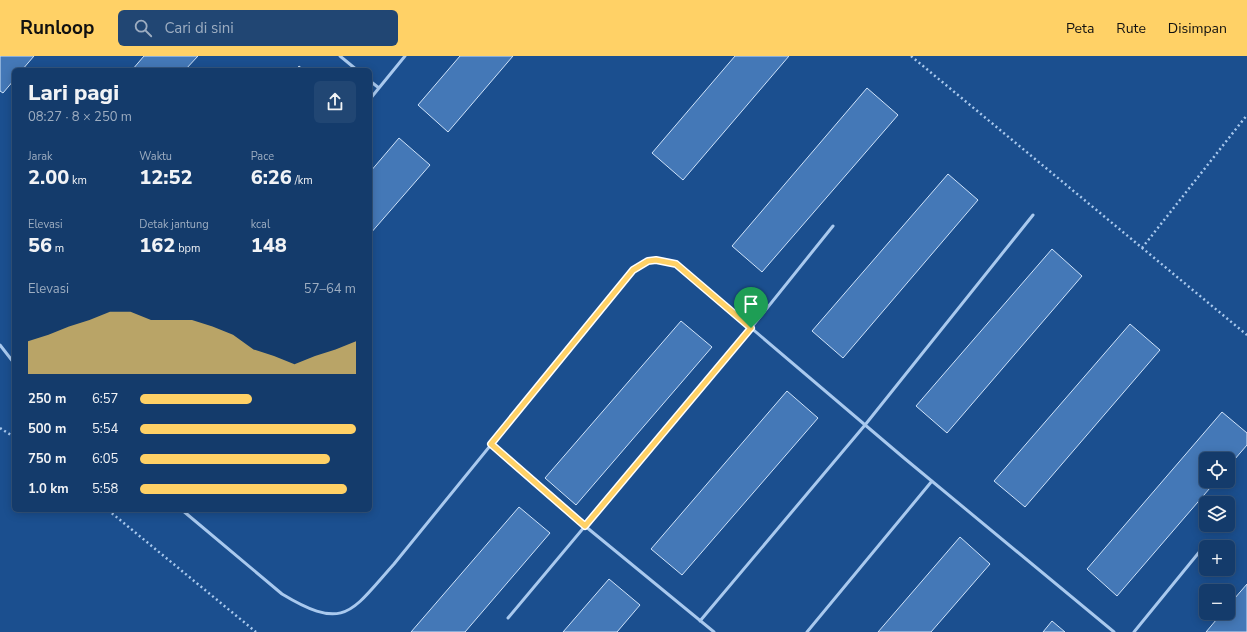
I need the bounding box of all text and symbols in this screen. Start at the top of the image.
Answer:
search box [118,10,398,46]
text: Runloop [20,15,94,41]
icon: search [132,17,154,39]
text: Cari di sini [164,18,234,38]
text: Peta [1066,19,1094,38]
text: Rute [1116,19,1146,38]
text: Disimpan [1168,19,1227,38]
text: Lari pagi [28,78,119,108]
button: share [314,81,356,123]
text: 08:27 · 8 × 250 m [28,108,132,126]
text: Jarak [28,149,53,164]
text: Waktu [139,149,172,164]
text: Pace [251,149,274,164]
text: 2.00 [28,164,69,191]
text: 12:52 [139,164,193,191]
text: 6:26 [251,164,292,191]
text: km [69,173,87,188]
text: /km [292,173,313,188]
text: Elevasi [28,217,63,232]
text: Detak jantung [139,217,209,232]
text: kcal [251,217,270,232]
text: 56 [28,232,52,259]
text: 162 [139,232,175,259]
text: 148 [251,232,287,259]
text: m [52,241,64,256]
text: bpm [175,241,200,256]
text: Elevasi [28,280,69,298]
text: 57–64 m [304,280,356,298]
pin [734,287,768,328]
icon: arrive [740,293,762,315]
text: 250 m [28,390,66,408]
text: 6:57 [92,390,118,408]
text: 500 m [28,420,66,438]
text: 5:54 [92,420,118,438]
text: 750 m [28,450,66,468]
text: 6:05 [92,450,118,468]
map controls [1199,452,1235,620]
button: locate [1199,452,1235,488]
text: 1.0 km [28,480,69,498]
text: 5:58 [92,480,118,498]
button: layers [1199,496,1235,532]
button: + [1199,540,1235,576]
button: − [1199,584,1235,620]

